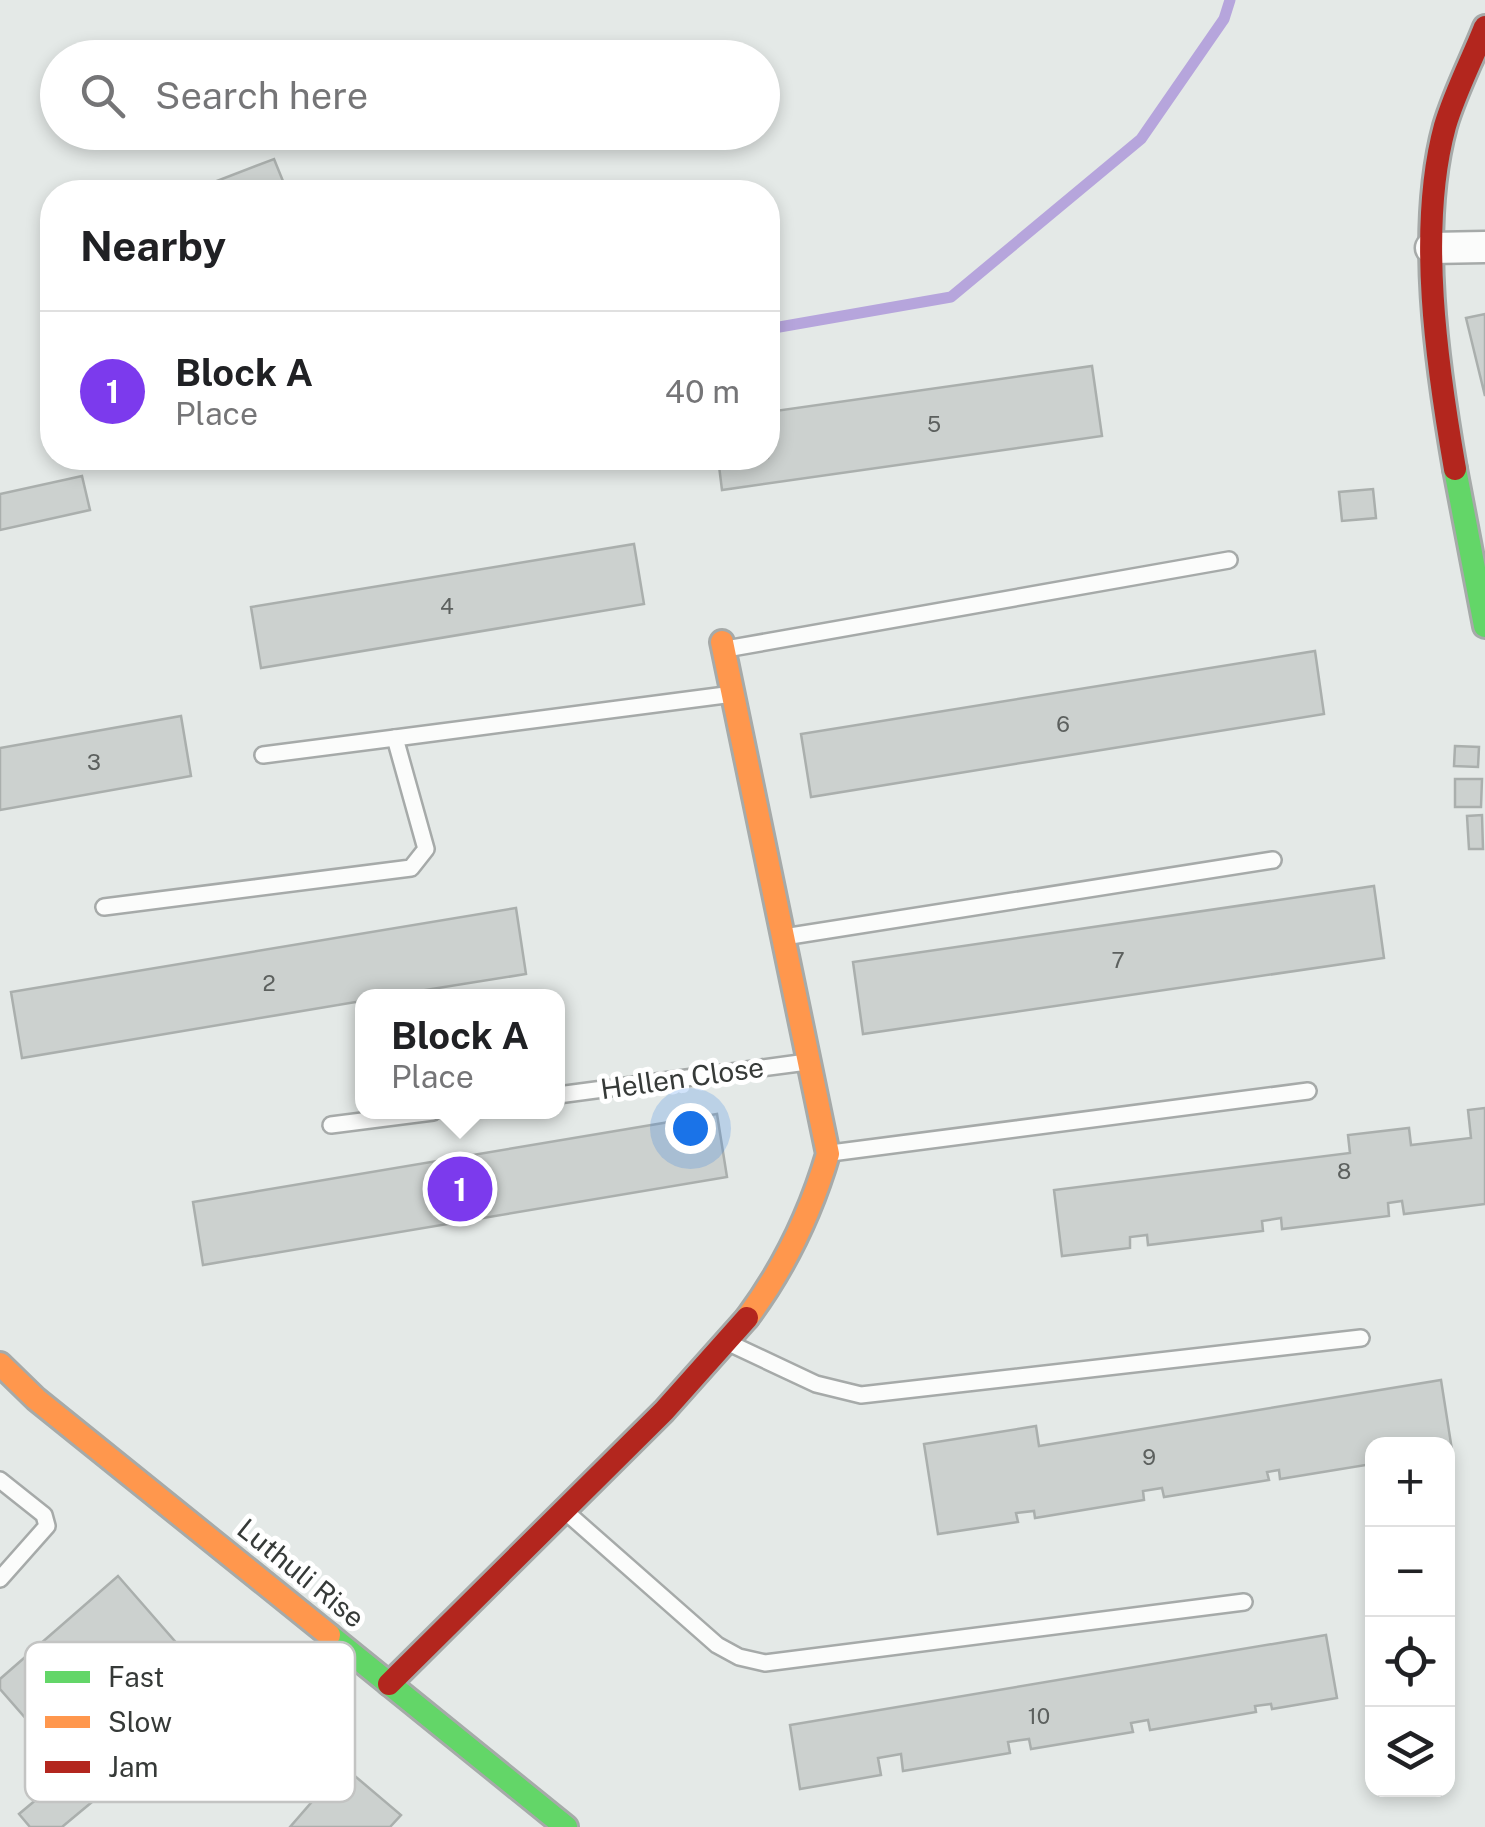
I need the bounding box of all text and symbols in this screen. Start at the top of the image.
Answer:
search box [40,40,780,150]
icon: search [75,68,130,123]
text: Search here [155,73,368,118]
text: Nearby [80,221,226,270]
text: Block A [175,350,313,395]
text: 1 [106,373,119,410]
text: 40 m [665,373,740,410]
text: Place [175,395,258,432]
house number: 5 [927,411,941,437]
house number: 4 [440,593,454,619]
house number: 6 [1056,711,1070,737]
house number: 3 [87,749,101,775]
house number: 7 [1111,947,1125,973]
house number: 2 [262,970,276,996]
popup [355,989,565,1119]
text: Block A [391,1013,529,1058]
street label: Hellen Close [598,1050,766,1105]
text: Place [391,1058,474,1095]
your location [665,1103,716,1154]
pin: 1 [428,1152,492,1226]
house number: 8 [1337,1158,1351,1184]
map controls [1365,1437,1455,1797]
button: + [1365,1437,1455,1527]
house number: 9 [1142,1444,1156,1470]
street label: Luthuli Rise [231,1511,371,1634]
button: − [1365,1527,1455,1617]
button: locate [1365,1617,1455,1707]
legend [25,1642,355,1802]
text: Fast [108,1660,164,1693]
house number: 10 [1028,1703,1050,1729]
text: Slow [108,1705,172,1738]
button: layers [1365,1707,1455,1797]
text: Jam [108,1750,159,1783]

